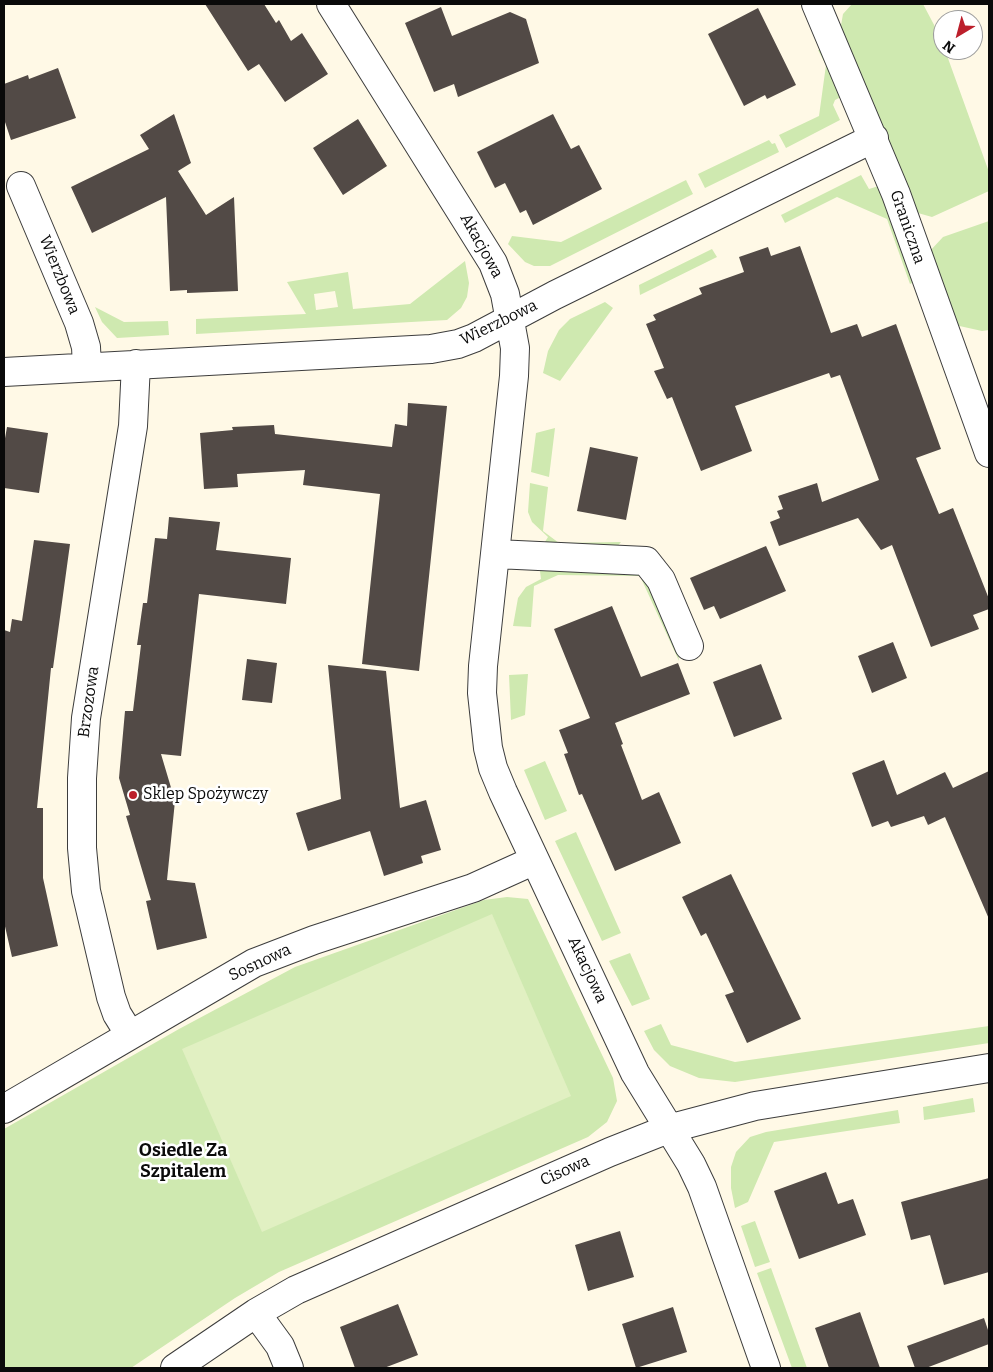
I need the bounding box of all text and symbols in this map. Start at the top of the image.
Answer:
north arrow [933,10,983,60]
text: N [940,37,959,57]
street label: Graniczna [885,188,929,266]
street label: Akacjowa [455,210,507,282]
street label: Wierzbowa [34,233,84,317]
street label: Wierzbowa [457,296,541,350]
street label: Brzozowa [74,665,104,739]
place label: Sklep Spożywczy [143,785,268,805]
marker: Sklep Spożywczy [127,789,139,801]
street label: Akacjowa [563,934,611,1006]
street label: Sosnowa [226,940,294,986]
district label: Osiedle Za Szpitalem [139,1140,227,1182]
street label: Cisowa [537,1152,593,1190]

